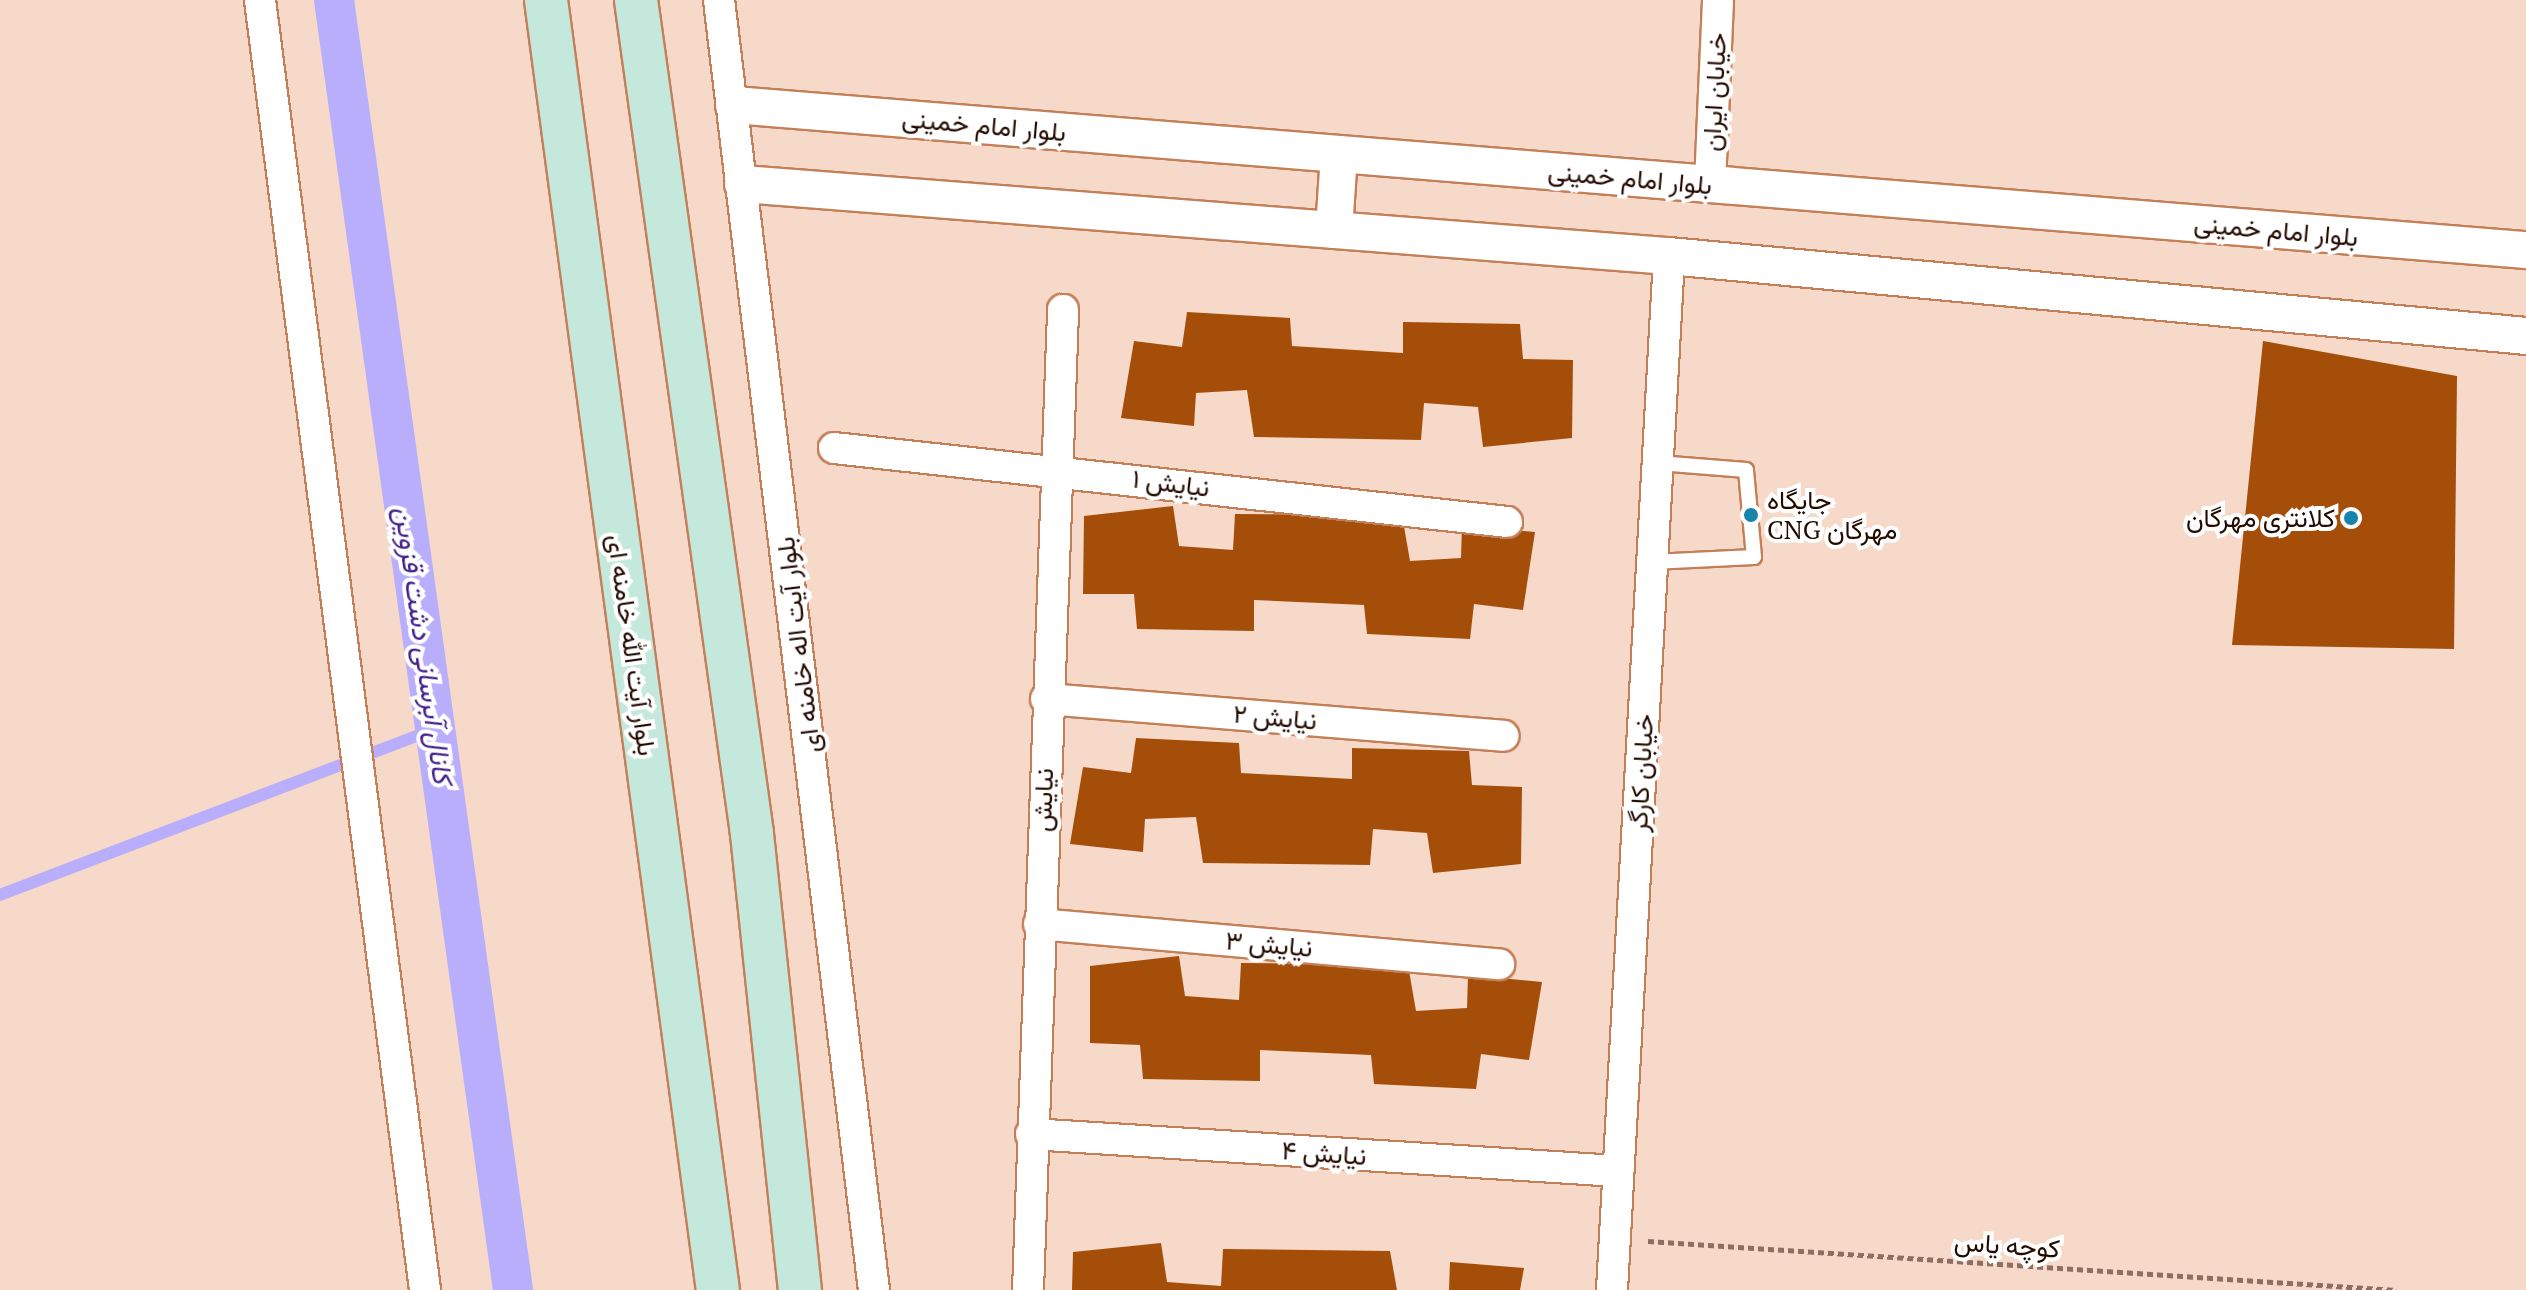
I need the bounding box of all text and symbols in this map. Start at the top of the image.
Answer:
street label: خیابان ایران [1695,32,1733,152]
street label: بلوار امام خمینی [901,102,1067,148]
street label: بلوار امام خمینی [1547,155,1713,201]
street label: بلوار امام خمینی [2193,207,2359,253]
street label: نیایش ۱ [1131,463,1211,503]
place label: جایگاه CNG مهرگان [1767,484,1897,546]
place label: کلانتری مهرگان [2186,502,2335,534]
water label: کانال آبرسانی دشت قزوین [388,504,460,786]
marker: جایگاه CNG مهرگان [1742,506,1760,524]
marker: کلانتری مهرگان [2342,509,2360,527]
street label: بلوار آیت الله خامنه ای [601,532,663,758]
street label: بلوار آیت اله خامنه ای [769,535,827,755]
street label: نیایش ۲ [1232,698,1318,736]
street label: خیابان کارگر [1622,713,1660,833]
street label: نیایش [1026,768,1060,832]
street label: نیایش ۳ [1224,925,1314,963]
street label: نیایش ۴ [1280,1134,1368,1172]
street label: کوچه یاس [1953,1226,2061,1264]

